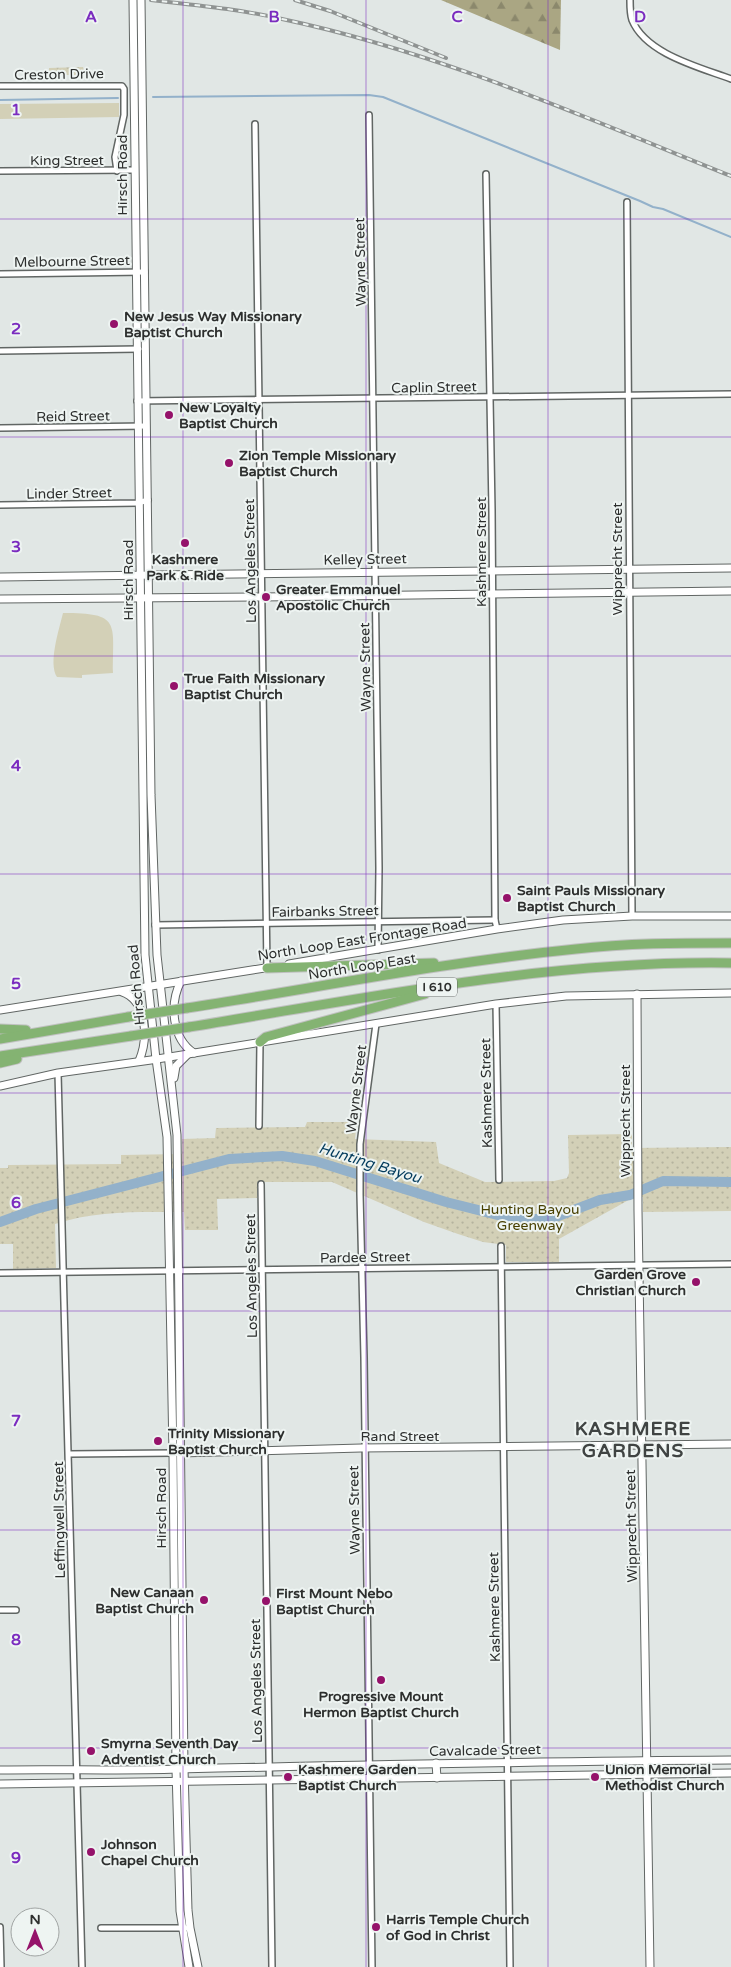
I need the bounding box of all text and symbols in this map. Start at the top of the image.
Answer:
text: A [85,7,97,27]
text: B [268,7,280,27]
text: C [451,7,463,27]
text: D [634,7,646,27]
street label: Creston Drive [14,65,104,84]
text: 1 [11,100,21,120]
street label: Hirsch Road [114,135,131,215]
street label: King Street [30,152,105,169]
street label: Wayne Street [351,217,370,307]
street label: Melbourne Street [14,252,131,271]
place label: New Jesus Way Missionary Baptist Church [124,308,302,341]
marker: New Jesus Way Missionary Baptist Church [108,318,120,330]
text: 2 [11,319,21,339]
street label: Caplin Street [391,378,478,397]
place label: New Loyalty Baptist Church [179,399,278,432]
street label: Reid Street [36,407,111,426]
marker: New Loyalty Baptist Church [163,409,175,421]
place label: Zion Temple Missionary Baptist Church [239,447,396,480]
marker: Zion Temple Missionary Baptist Church [223,457,235,469]
street label: Linder Street [26,484,113,503]
street label: Kashmere Street [473,496,490,607]
street label: Los Angeles Street [241,498,260,623]
street label: Wipprecht Street [609,502,626,616]
text: 3 [11,537,21,557]
marker: Kashmere Park & Ride [179,537,191,549]
street label: Hirsch Road [120,540,137,620]
street label: Kelley Street [323,550,407,569]
place label: Kashmere Park & Ride [146,551,224,584]
place label: Greater Emmanuel Apostolic Church [276,581,400,614]
marker: Greater Emmanuel Apostolic Church [260,591,272,603]
street label: Wayne Street [356,622,375,712]
place label: True Faith Missionary Baptist Church [183,670,326,703]
marker: True Faith Missionary Baptist Church [168,680,180,692]
text: 4 [11,756,21,776]
place label: Saint Pauls Missionary Baptist Church [517,882,666,915]
marker: Saint Pauls Missionary Baptist Church [501,892,513,904]
street label: Fairbanks Street [271,902,379,921]
street label: North Loop East Frontage Road [256,915,468,964]
street label: Hirsch Road [125,944,148,1026]
street label: North Loop East [307,949,418,983]
text: 5 [11,974,21,994]
road number: I 610 [417,978,457,996]
street label: Kashmere Street [477,1037,496,1148]
street label: Wayne Street [343,1043,370,1134]
street label: Wipprecht Street [617,1064,634,1178]
water label: Hunting Bayou [317,1139,424,1187]
text: 6 [11,1193,21,1213]
park label: Hunting Bayou Greenway [480,1201,580,1234]
street label: Los Angeles Street [242,1213,261,1338]
street label: Pardee Street [320,1248,411,1267]
place label: Garden Grove Christian Church [575,1266,686,1299]
marker: Garden Grove Christian Church [690,1276,702,1288]
text: 7 [11,1411,21,1431]
district label: KASHMERE GARDENS [575,1418,691,1462]
place label: Trinity Missionary Baptist Church [167,1425,285,1458]
street label: Rand Street [361,1428,440,1445]
marker: Trinity Missionary Baptist Church [152,1435,164,1447]
street label: Leffingwell Street [50,1461,69,1579]
street label: Wayne Street [345,1465,364,1555]
street label: Hirsch Road [153,1468,170,1548]
street label: Wipprecht Street [622,1469,641,1583]
street label: Kashmere Street [485,1551,504,1662]
place label: New Canaan Baptist Church [95,1584,194,1617]
place label: First Mount Nebo Baptist Church [276,1585,393,1618]
marker: New Canaan Baptist Church [198,1594,210,1606]
marker: First Mount Nebo Baptist Church [260,1595,272,1607]
street label: Los Angeles Street [247,1618,266,1743]
text: 8 [11,1630,21,1650]
marker: Progressive Mount Hermon Baptist Church [375,1674,387,1686]
place label: Progressive Mount Hermon Baptist Church [303,1688,459,1721]
place label: Smyrna Seventh Day Adventist Church [101,1735,239,1768]
street label: Cavalcade Street [429,1741,542,1760]
marker: Smyrna Seventh Day Adventist Church [85,1745,97,1757]
place label: Kashmere Garden Baptist Church [298,1761,417,1794]
place label: Union Memorial Methodist Church [605,1761,724,1794]
marker: Kashmere Garden Baptist Church [282,1771,294,1783]
marker: Union Memorial Methodist Church [589,1771,601,1783]
place label: Johnson Chapel Church [100,1836,199,1869]
marker: Johnson Chapel Church [85,1846,97,1858]
text: 9 [11,1848,21,1868]
north arrow [10,1907,60,1957]
text: N [29,1911,41,1928]
place label: Harris Temple Church of God in Christ [386,1911,529,1944]
marker: Harris Temple Church of God in Christ [370,1921,382,1933]

